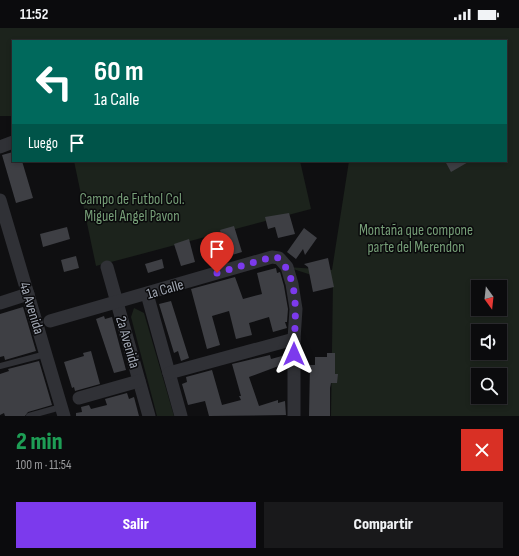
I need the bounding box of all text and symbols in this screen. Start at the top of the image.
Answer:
text: 11:52 [20,5,48,24]
text: 60 m [94,55,143,88]
icon: left [28,56,80,108]
text: 1a Calle [94,89,140,110]
icon: arrive [66,132,88,154]
text: Luego [28,134,58,153]
park label: Campo de Futbol Col. Miguel Angel Pavon [79,190,185,226]
park label: Montaña que compone parte del Merendon [359,221,473,257]
pin [200,232,234,273]
icon: arrive [206,238,228,260]
street label: 1a Calle [144,275,186,304]
street label: 4a Avenida [15,280,49,337]
north arrow [471,280,507,316]
map controls [471,280,507,404]
street label: 2a Avenida [111,314,144,371]
button: sound [471,324,507,360]
position arrow [273,333,315,375]
button: search [471,368,507,404]
text: 2 min [16,427,63,456]
button: close [461,429,503,471]
text: 100 m · 11:54 [16,457,72,473]
button: Salir [16,502,256,548]
button: Compartir [264,502,503,548]

